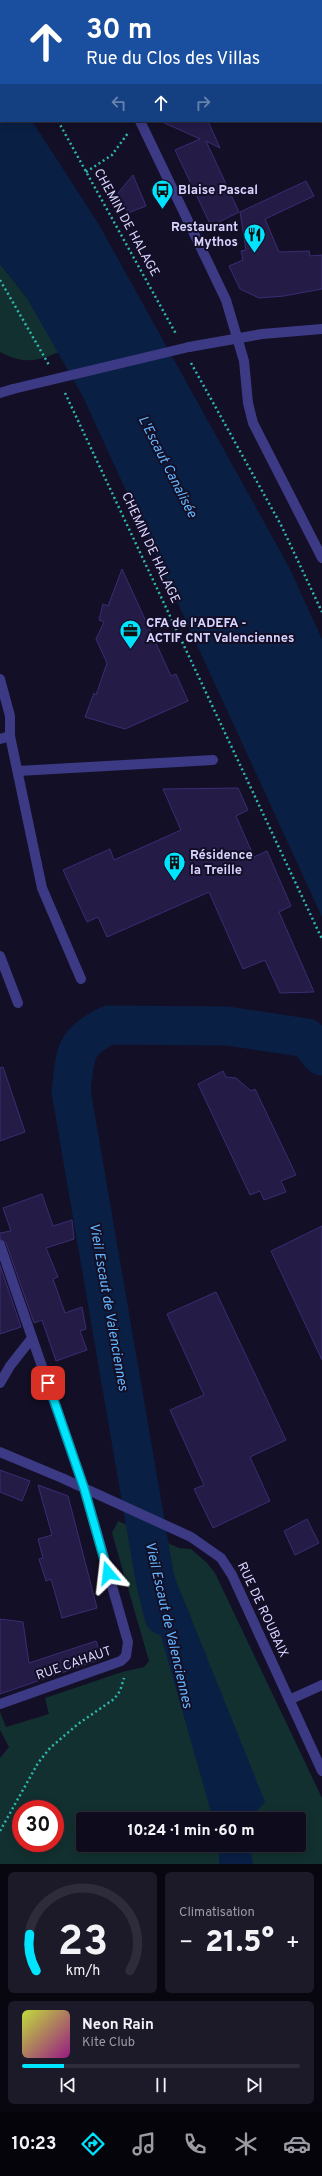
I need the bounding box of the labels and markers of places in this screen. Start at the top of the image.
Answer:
bus stop icon: Blaise Pascal [150,178,176,211]
place label: Blaise Pascal [178,183,258,199]
place label: Restaurant Mythos [171,220,238,251]
restaurant icon: Restaurant Mythos [241,222,267,255]
place label: CFA de l'ADEFA - ACTIF CNT Valenciennes [146,616,294,647]
office icon: CFA de l'ADEFA - ACTIF CNT Valenciennes [118,618,144,651]
place label: Résidence la Treille [190,848,253,879]
building icon: Résidence la Treille [162,850,188,883]
pin [31,1366,65,1400]

